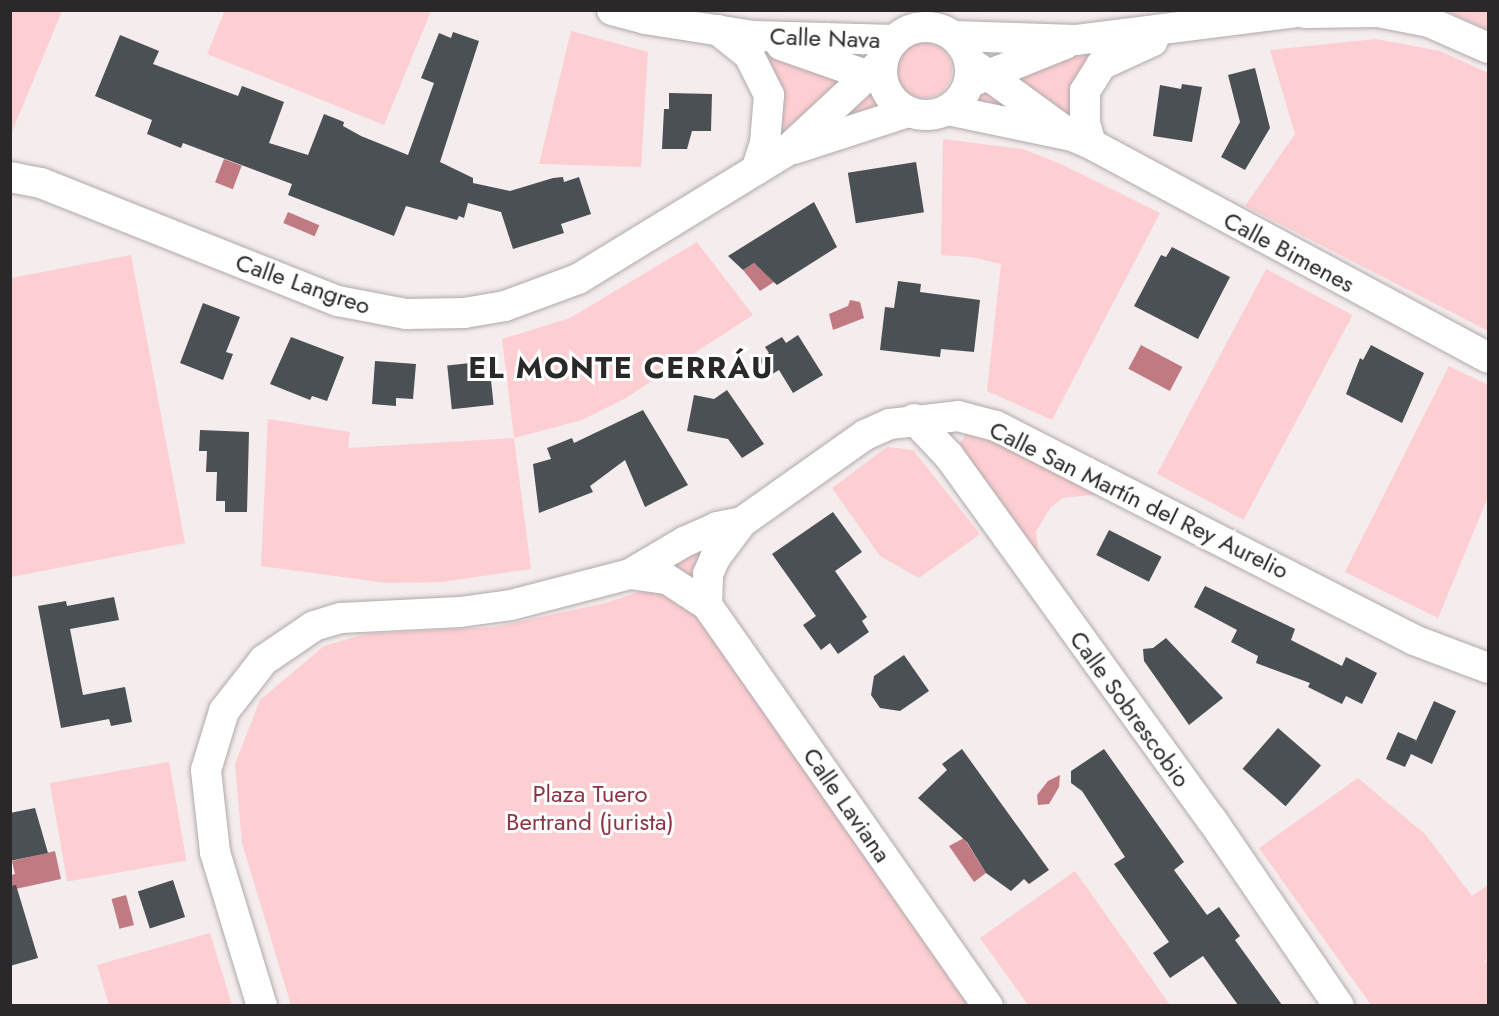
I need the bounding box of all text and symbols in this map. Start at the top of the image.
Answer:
street label: Calle Nava [769,22,881,54]
street label: Calle Bimenes [1219,206,1359,298]
street label: Calle Langreo [232,248,374,320]
district label: EL MONTE CERRÁU [468,350,774,386]
street label: Calle San Martín del Rey Aurelio [985,415,1293,585]
street label: Calle Sobrescobio [1064,625,1196,793]
street label: Calle Laviana [797,742,897,868]
park label: Plaza Tuero Bertrand (jurista) [506,780,674,836]

